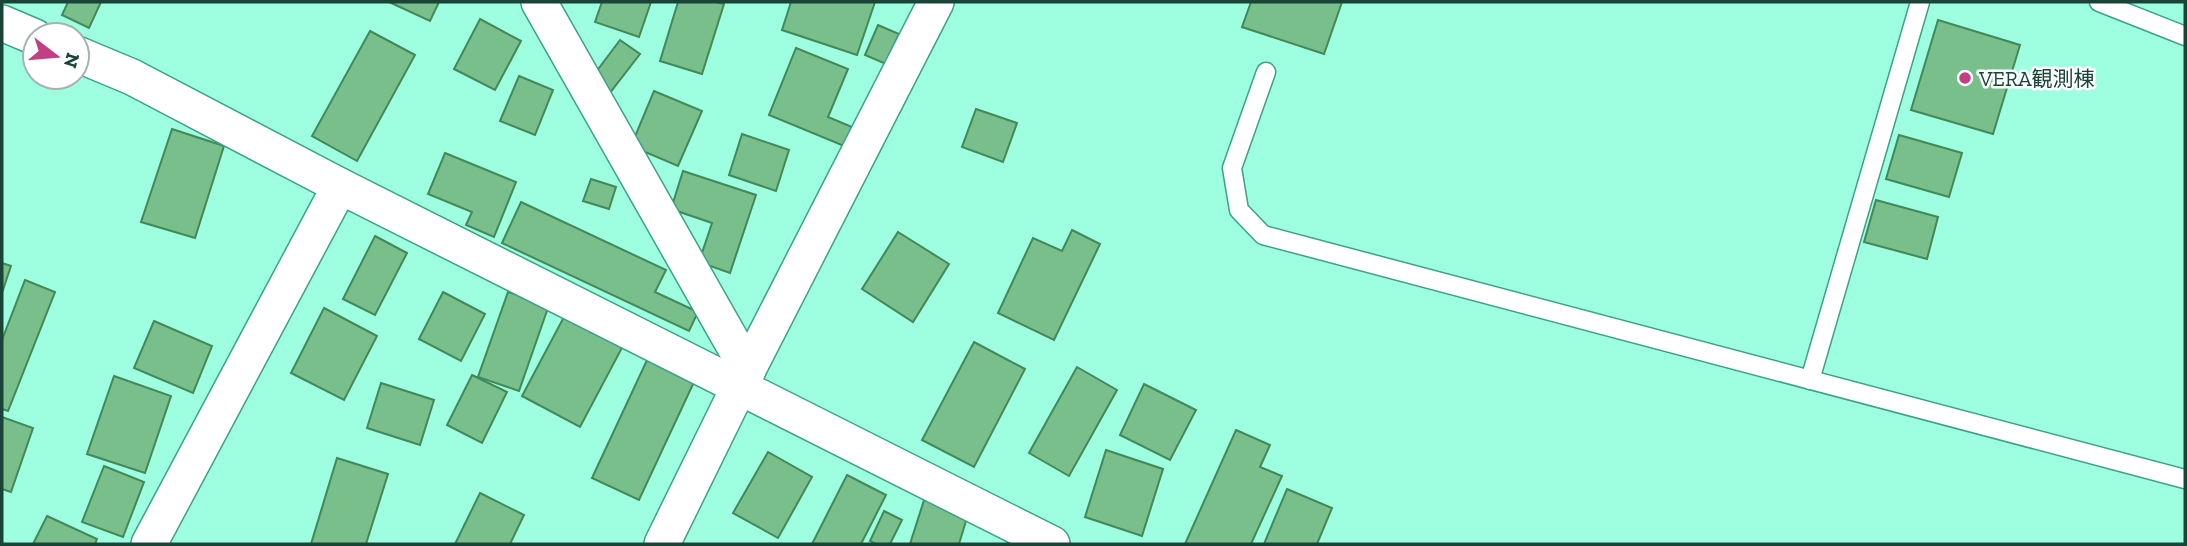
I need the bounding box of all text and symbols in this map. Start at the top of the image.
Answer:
north arrow [21,21,91,91]
text: N [59,50,85,71]
place label: VERA観測棟 [1978,66,2095,91]
marker: VERA観測棟 [1957,70,1973,86]

